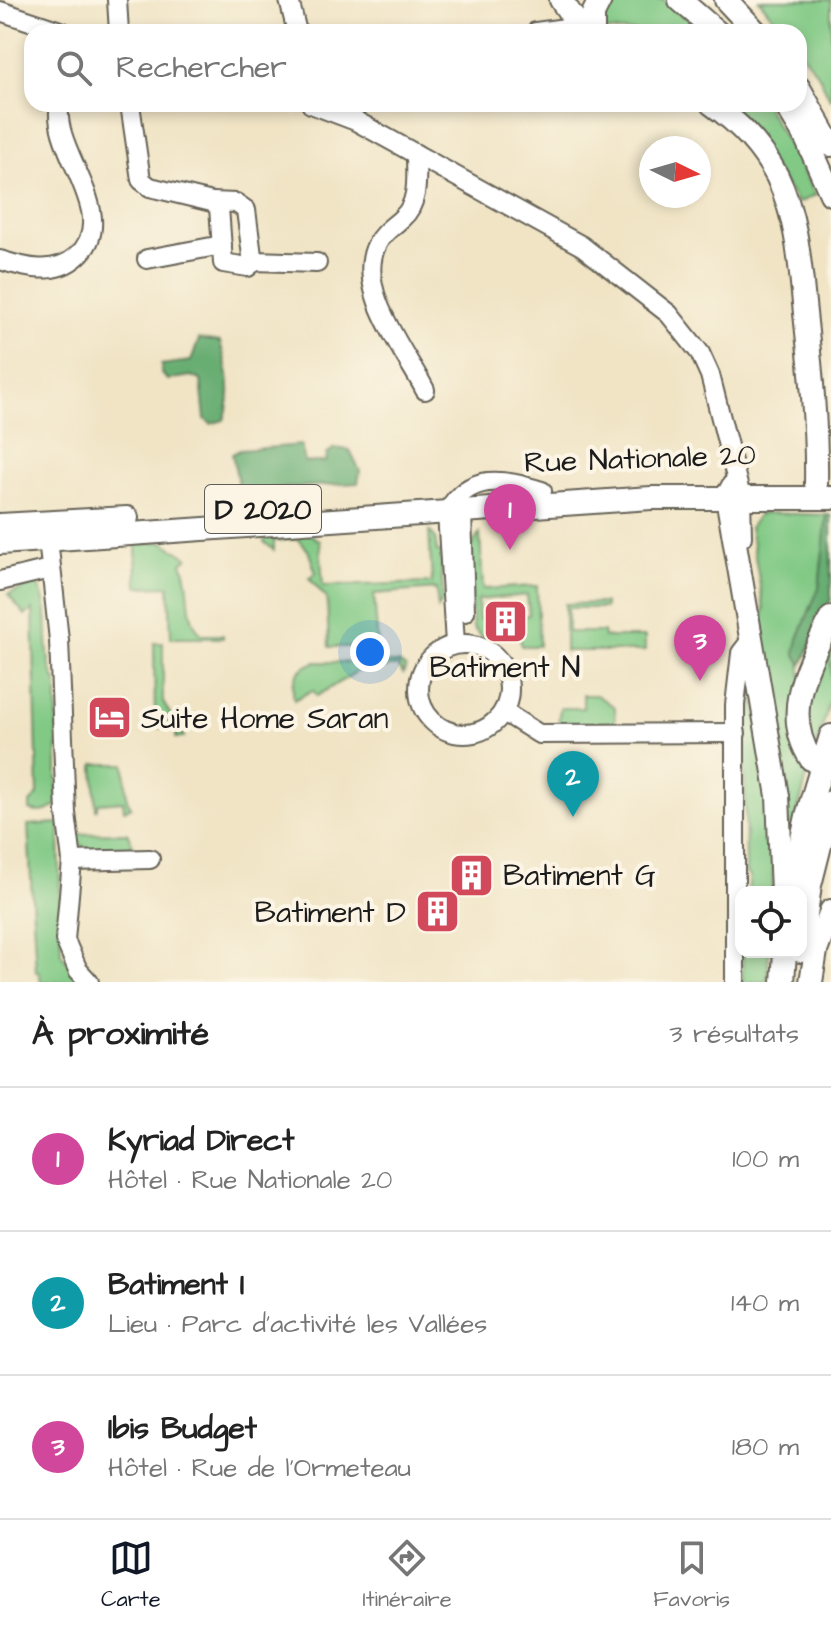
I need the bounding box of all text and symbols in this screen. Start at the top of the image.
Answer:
search box [24,24,807,112]
icon: search [52,46,96,90]
text: Rechercher [116,47,287,89]
north arrow [639,136,711,208]
street label: Rue Nationale 20 [523,434,757,484]
pin: 1 [484,484,536,550]
road number: D 2020 [205,485,321,533]
building icon: Batiment N [481,597,529,645]
pin: 3 [674,615,726,681]
your location [350,632,390,672]
place label: Batiment N [430,647,580,689]
hotel icon: Suite Home Saran [86,694,134,742]
place label: Suite Home Saran [141,698,388,740]
pin: 2 [547,751,599,817]
building icon: Batiment G [448,851,496,899]
place label: Batiment G [503,855,656,897]
map controls [735,886,807,958]
button: locate [735,886,807,958]
building icon: Batiment D [413,888,461,936]
place label: Batiment D [255,892,406,934]
text: À proximité [32,1010,209,1058]
text: 3 résultats [669,1016,799,1052]
text: Kyriad Direct [108,1120,294,1162]
text: 1 [56,1141,60,1177]
text: 100 m [732,1141,799,1177]
text: Hôtel · Rue Nationale 20 [108,1162,392,1198]
text: Batiment I [108,1264,245,1306]
text: 2 [51,1285,65,1321]
text: 140 m [731,1285,799,1321]
text: Lieu · Parc d'activité les Vallées [108,1306,487,1342]
text: Ibis Budget [108,1408,257,1450]
text: 3 [51,1429,65,1465]
text: 180 m [732,1429,799,1465]
text: Hôtel · Rue de l'Ormeteau [108,1450,411,1486]
tab: Carte [101,1536,161,1615]
tab: Itinéraire [362,1536,452,1615]
tab: Favoris [653,1536,730,1615]

